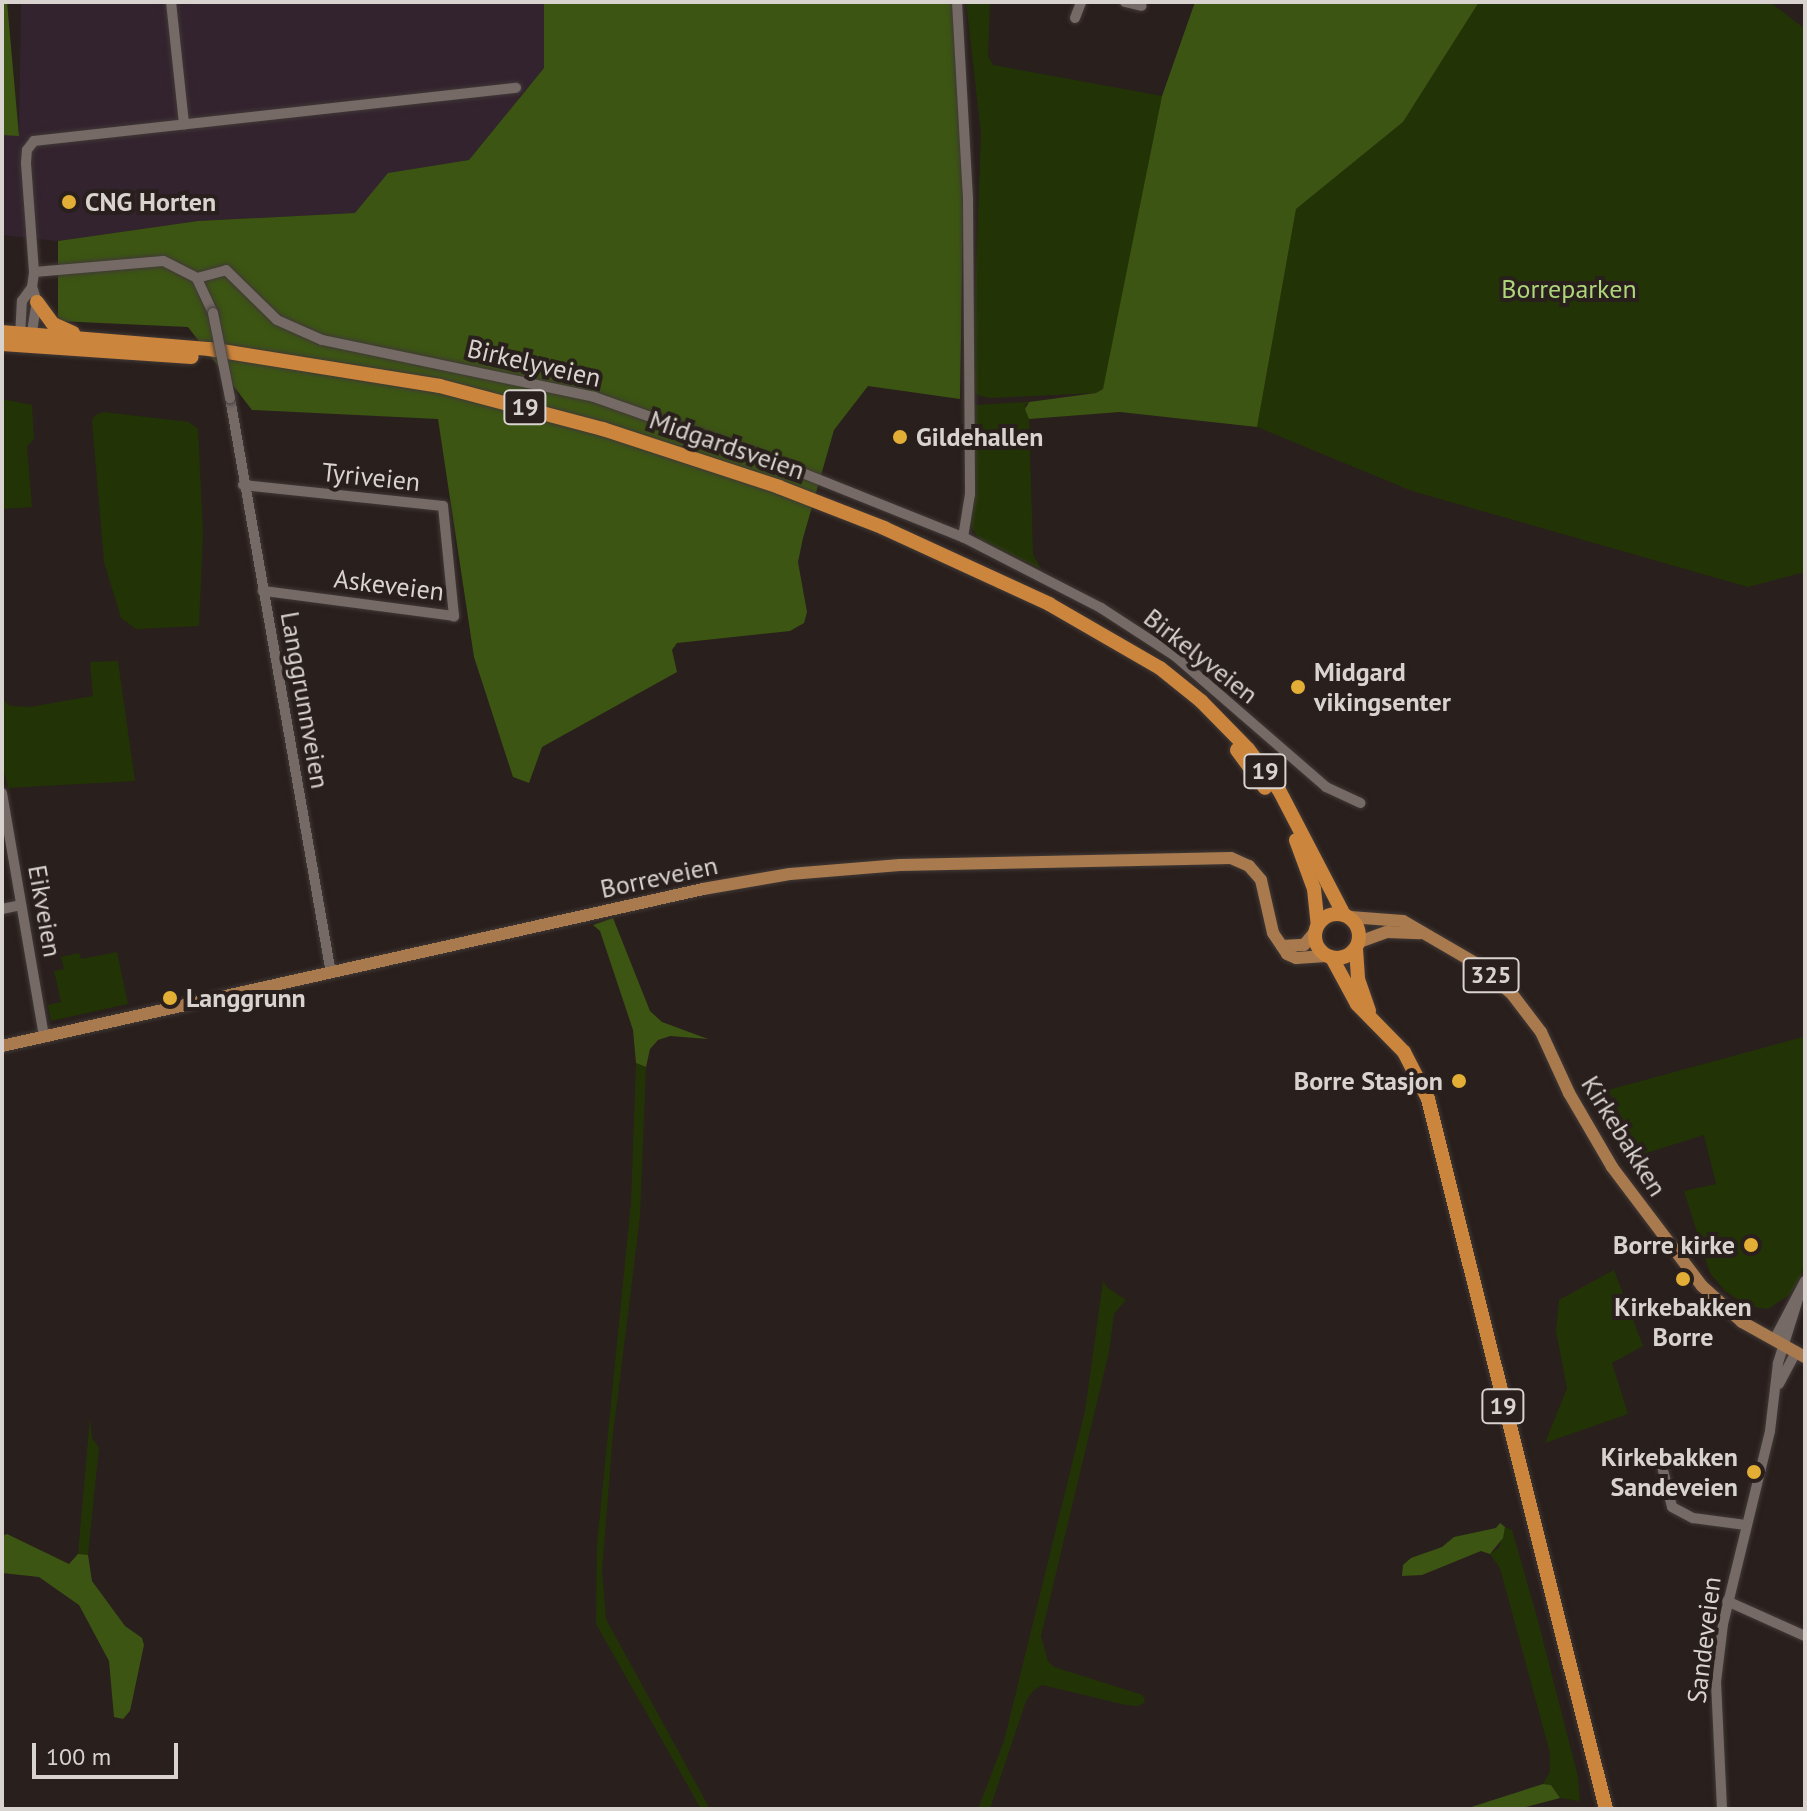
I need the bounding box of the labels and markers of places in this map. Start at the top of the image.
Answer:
place label: CNG Horten [85,186,216,218]
marker: CNG Horten [60,193,78,211]
place label: Gildehallen [916,421,1043,453]
marker: Gildehallen [891,428,909,446]
place label: Midgard vikingsenter [1314,656,1451,718]
marker: Midgard vikingsenter [1289,678,1307,696]
place label: Langgrunn [186,982,306,1014]
marker: Langgrunn [161,989,179,1007]
place label: Borre Stasjon [1294,1065,1443,1097]
marker: Borre Stasjon [1450,1072,1468,1090]
place label: Borre kirke [1613,1229,1735,1261]
marker: Borre kirke [1742,1236,1760,1254]
marker: Kirkebakken Borre [1674,1270,1692,1288]
place label: Kirkebakken Borre [1614,1291,1752,1352]
place label: Kirkebakken Sandeveien [1601,1441,1738,1502]
marker: Kirkebakken Sandeveien [1745,1463,1763,1481]

